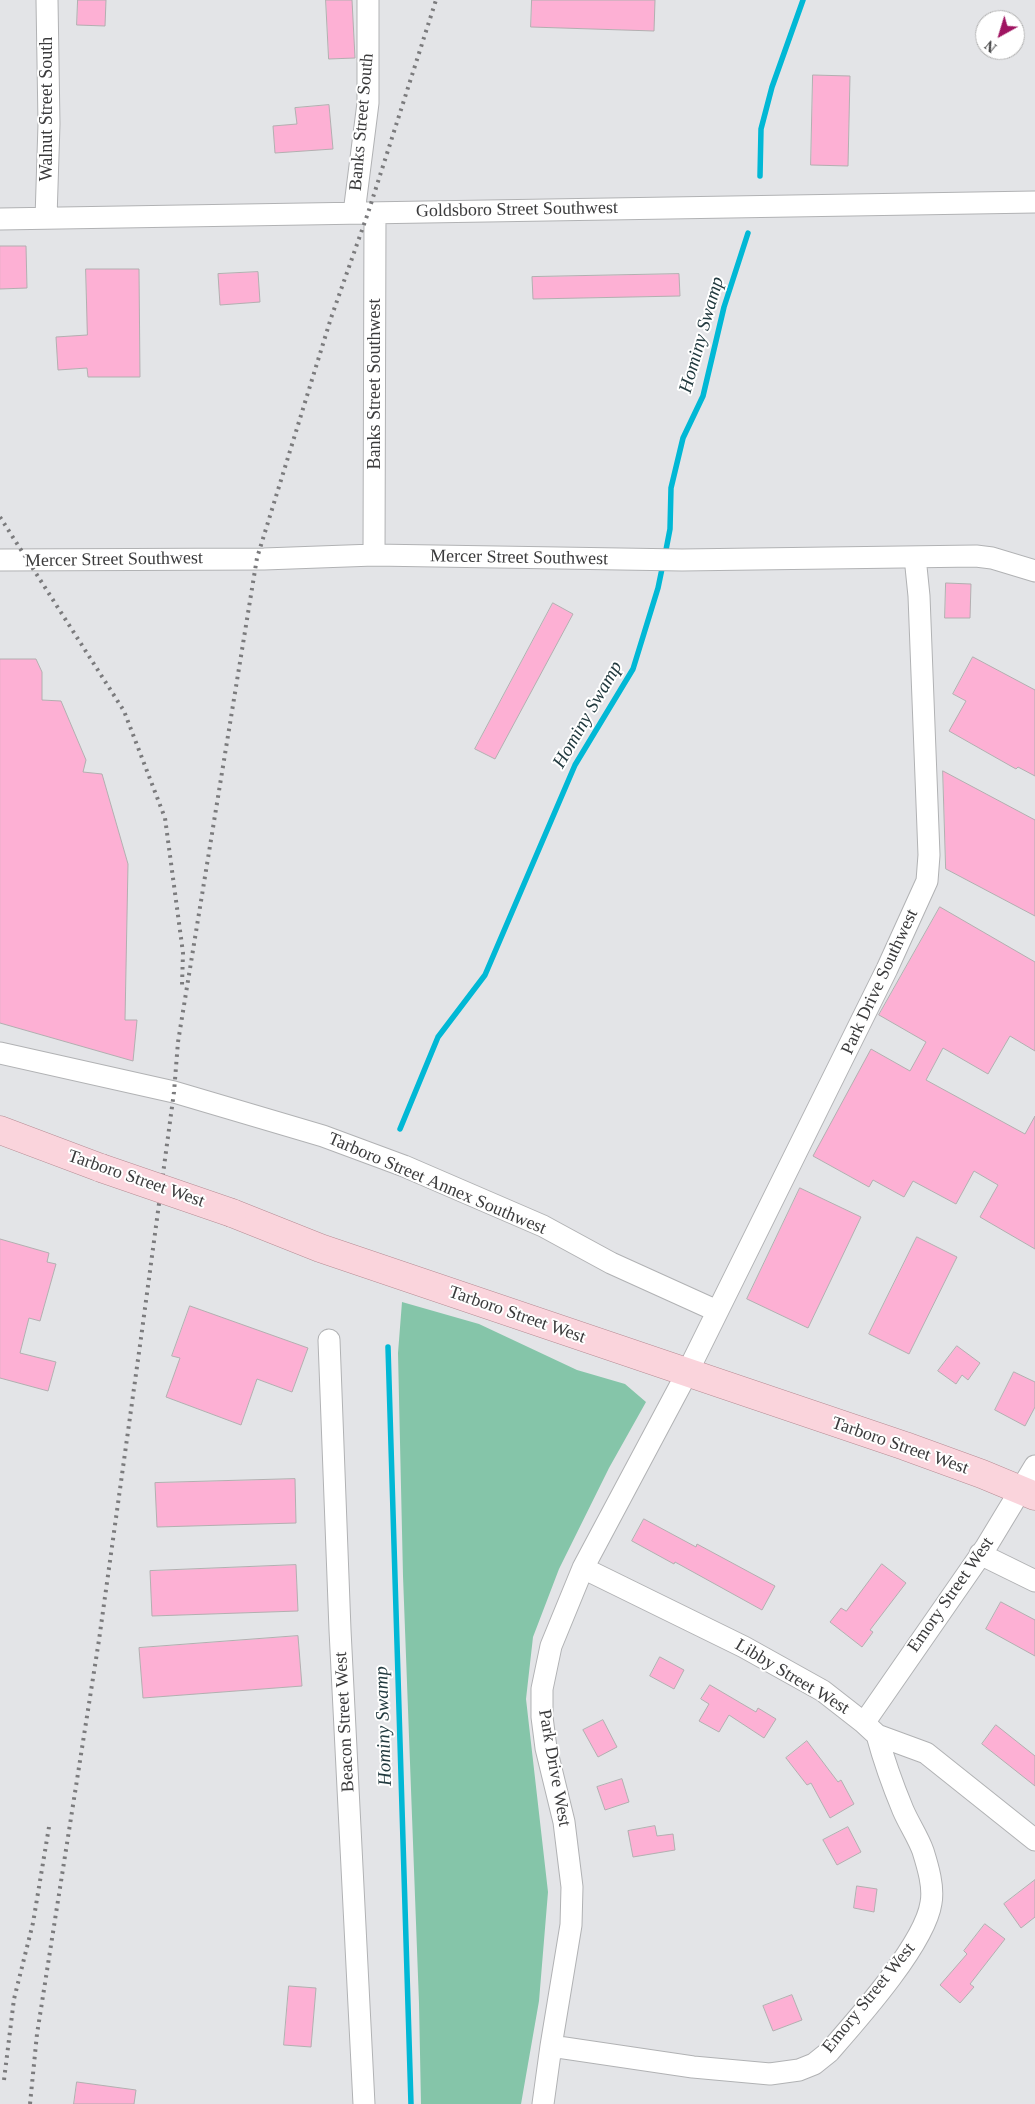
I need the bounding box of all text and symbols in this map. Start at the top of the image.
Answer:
north arrow [975,10,1025,60]
street label: Walnut Street South [36,37,58,181]
text: N [982,37,1000,55]
street label: Banks Street South [345,52,379,192]
street label: Goldsboro Street Southwest [416,197,618,223]
water label: Hominy Swamp [675,274,729,396]
street label: Banks Street Southwest [364,299,386,469]
street label: Mercer Street Southwest [430,546,608,570]
street label: Mercer Street Southwest [25,548,203,572]
water label: Hominy Swamp [548,657,628,773]
street label: Park Drive Southwest [837,906,923,1058]
street label: Tarboro Street Annex Southwest [325,1128,549,1240]
street label: Tarboro Street West [65,1145,207,1213]
street label: Tarboro Street West [446,1281,588,1349]
street label: Tarboro Street West [829,1412,971,1480]
street label: Emory Street West [903,1533,999,1657]
street label: Libby Street West [731,1634,853,1720]
street label: Beacon Street West [331,1651,359,1793]
water label: Hominy Swamp [371,1666,397,1786]
street label: Park Drive West [533,1708,575,1828]
street label: Emory Street West [818,1939,920,2057]

